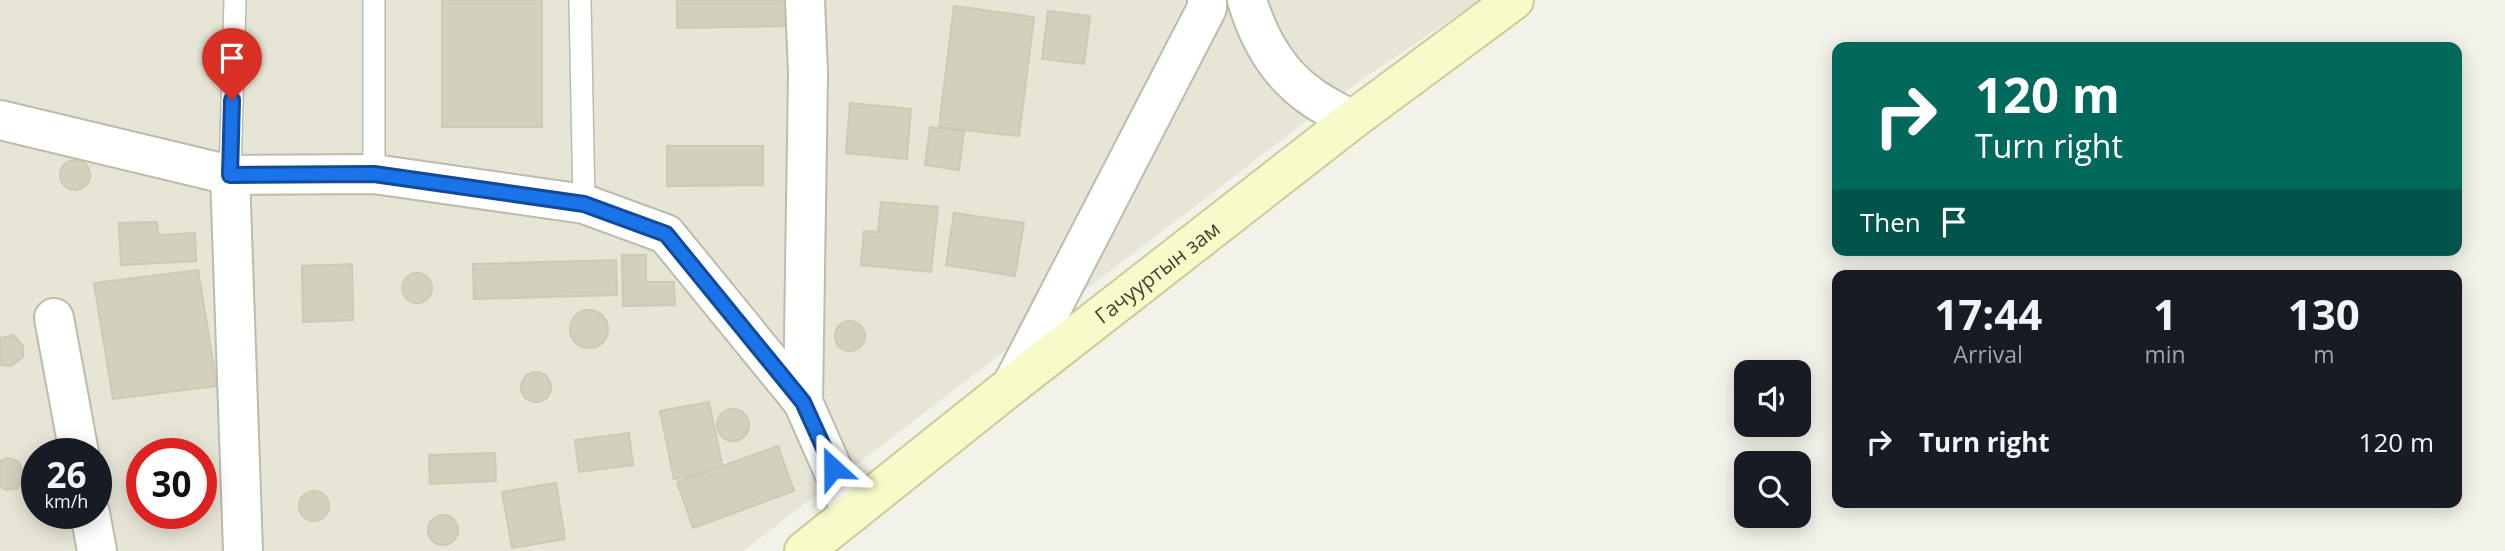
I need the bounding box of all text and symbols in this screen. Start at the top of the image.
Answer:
pin [202,28,262,100]
icon: arrive [213,39,251,77]
text: 120 m [1975,61,2120,127]
icon: right [1860,70,1951,161]
text: Turn right [1975,124,2123,167]
icon: arrive [1935,203,1973,241]
text: Then [1860,204,1921,240]
street label: Гачууртын зам [1089,214,1225,330]
text: 17:44 [1934,285,2042,342]
text: 1 [2153,285,2177,342]
text: 130 [2288,285,2360,342]
text: Arrival [1954,338,2023,370]
text: min [2144,338,2186,370]
text: m [2313,338,2334,370]
map controls [1734,360,1811,528]
button: sound [1734,360,1811,437]
icon: right [1860,423,1898,461]
text: Turn right [1919,424,2050,460]
text: 120 m [2359,424,2434,460]
position arrow [796,431,870,505]
speed limit sign: 30 [126,438,217,529]
text: 26 [46,451,87,498]
button: search [1734,451,1811,528]
text: km/h [45,489,88,513]

